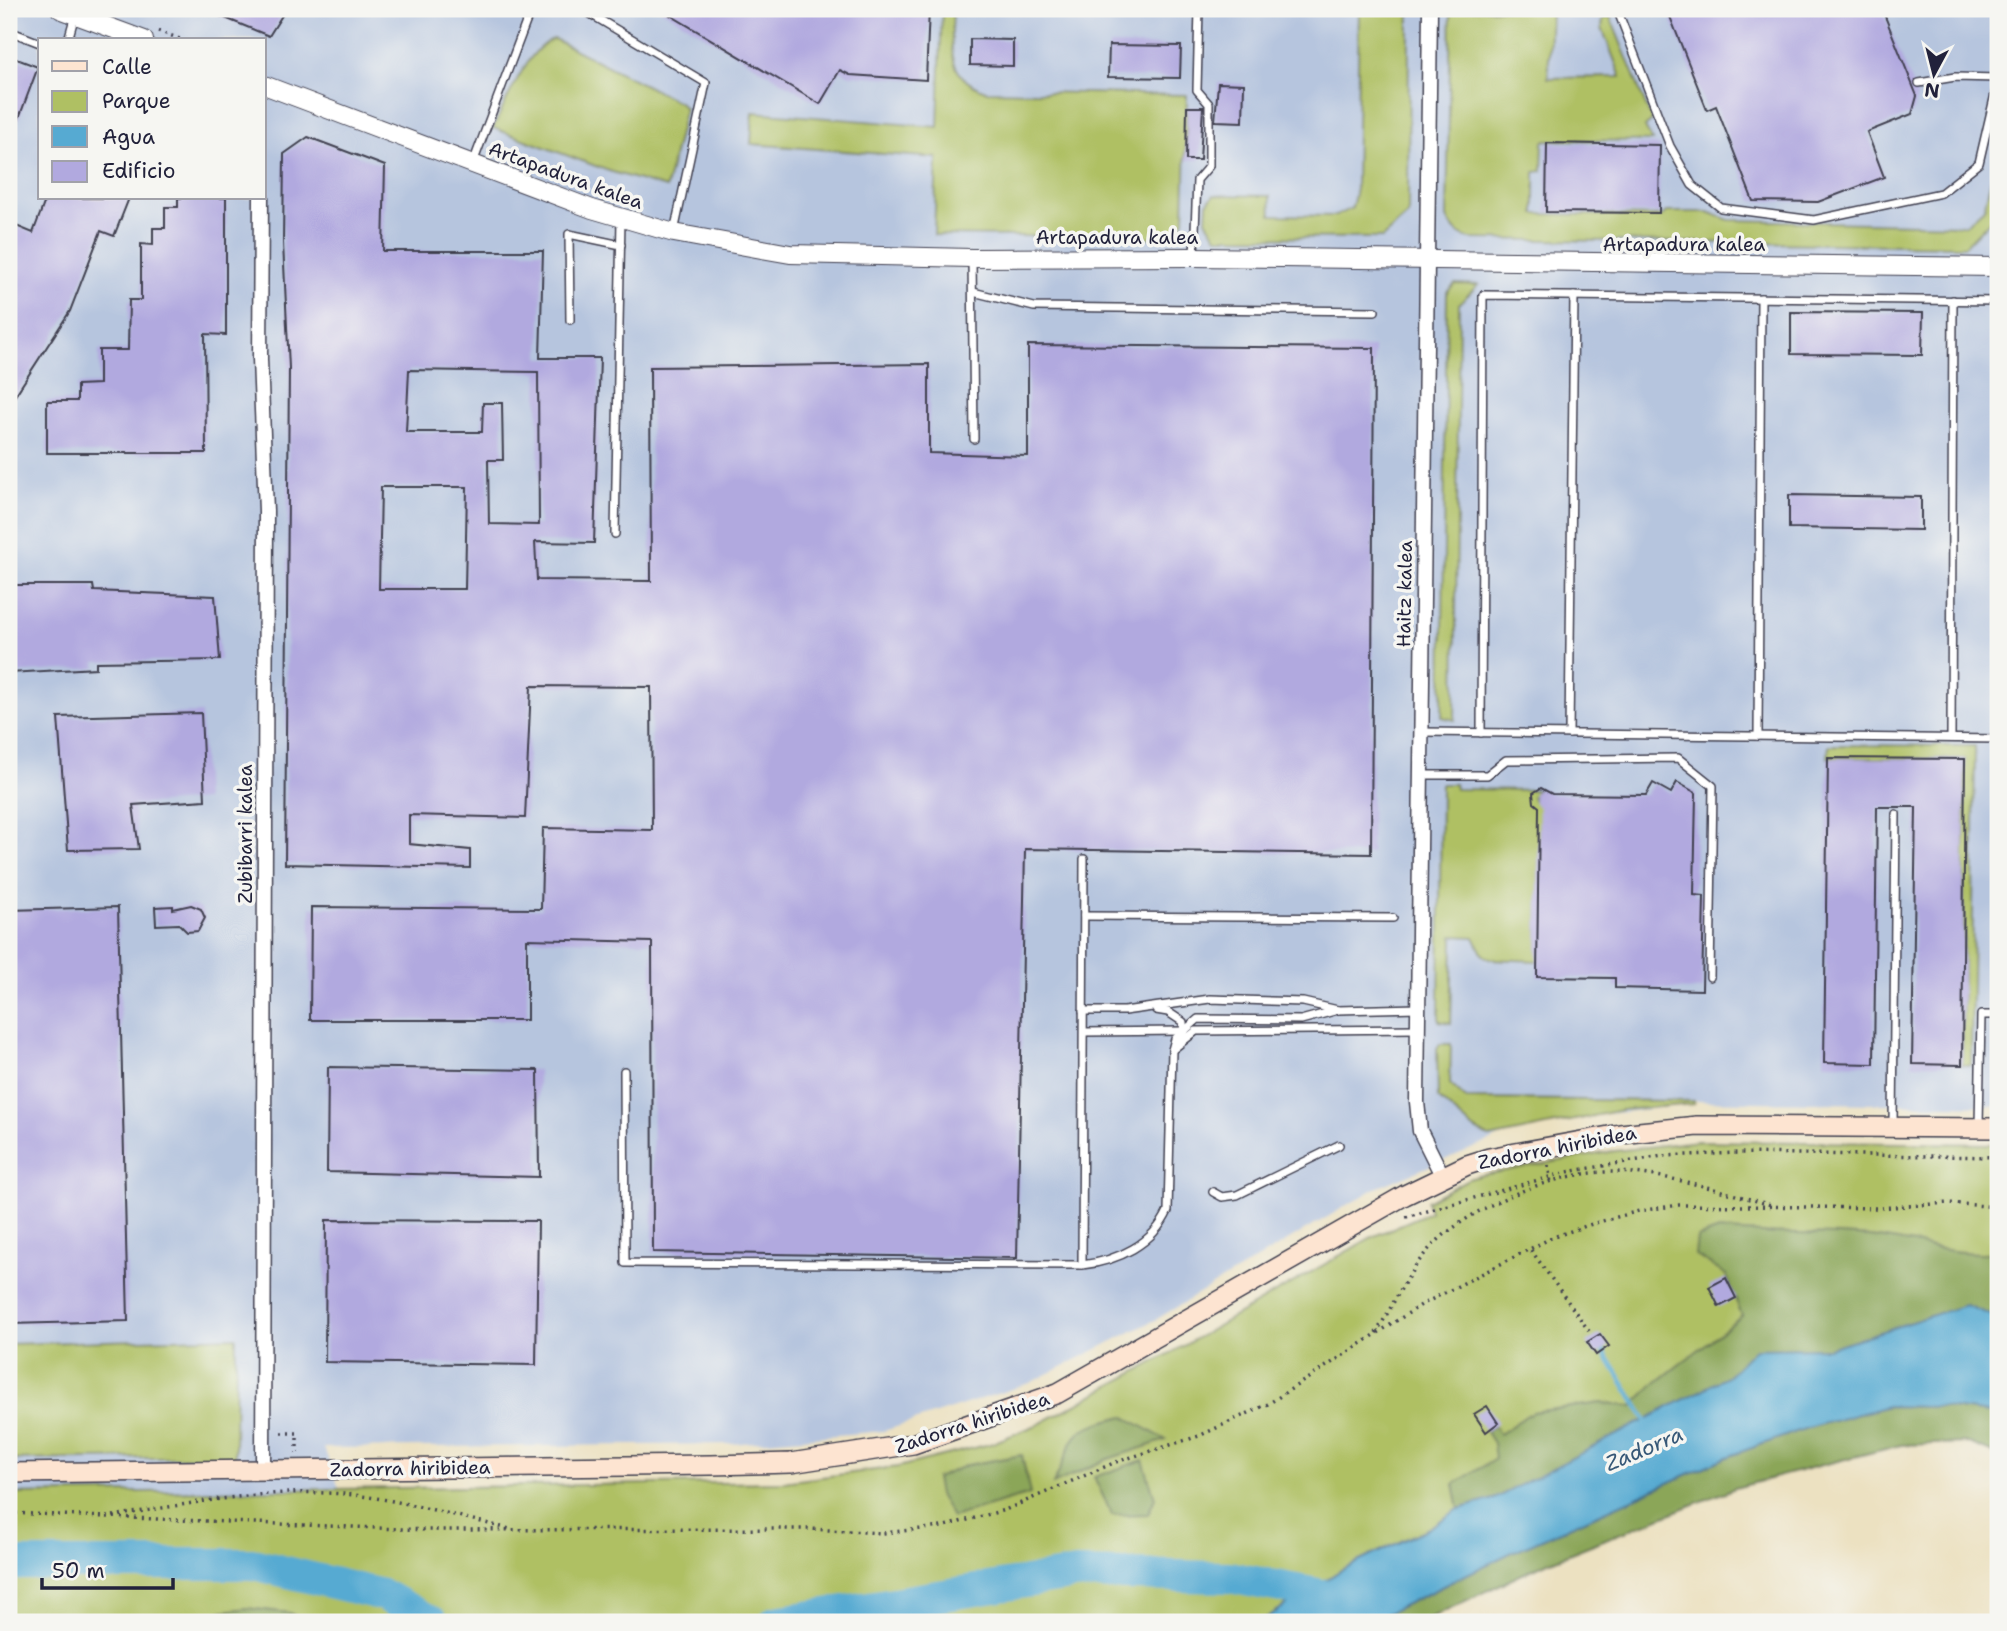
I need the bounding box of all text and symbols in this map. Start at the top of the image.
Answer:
legend [38,38,266,200]
north arrow [1898,38,1968,108]
text: Calle [102,53,152,81]
text: N [1923,77,1941,104]
text: Parque [102,87,171,115]
text: Agua [102,123,155,151]
street label: Artapadura kalea [485,136,647,215]
text: Edificio [102,157,175,185]
street label: Artapadura kalea [1036,225,1198,250]
street label: Artapadura kalea [1603,232,1765,257]
street label: Haitz kalea [1391,540,1418,648]
street label: Zubibarri kalea [233,764,258,904]
street label: Zadorra hiribidea [1476,1120,1639,1175]
street label: Zadorra hiribidea [892,1386,1053,1459]
water label: Zadorra [1601,1420,1687,1478]
street label: Zadorra hiribidea [329,1455,491,1482]
scale bar [42,1547,173,1591]
text: 50 m [52,1557,105,1585]

